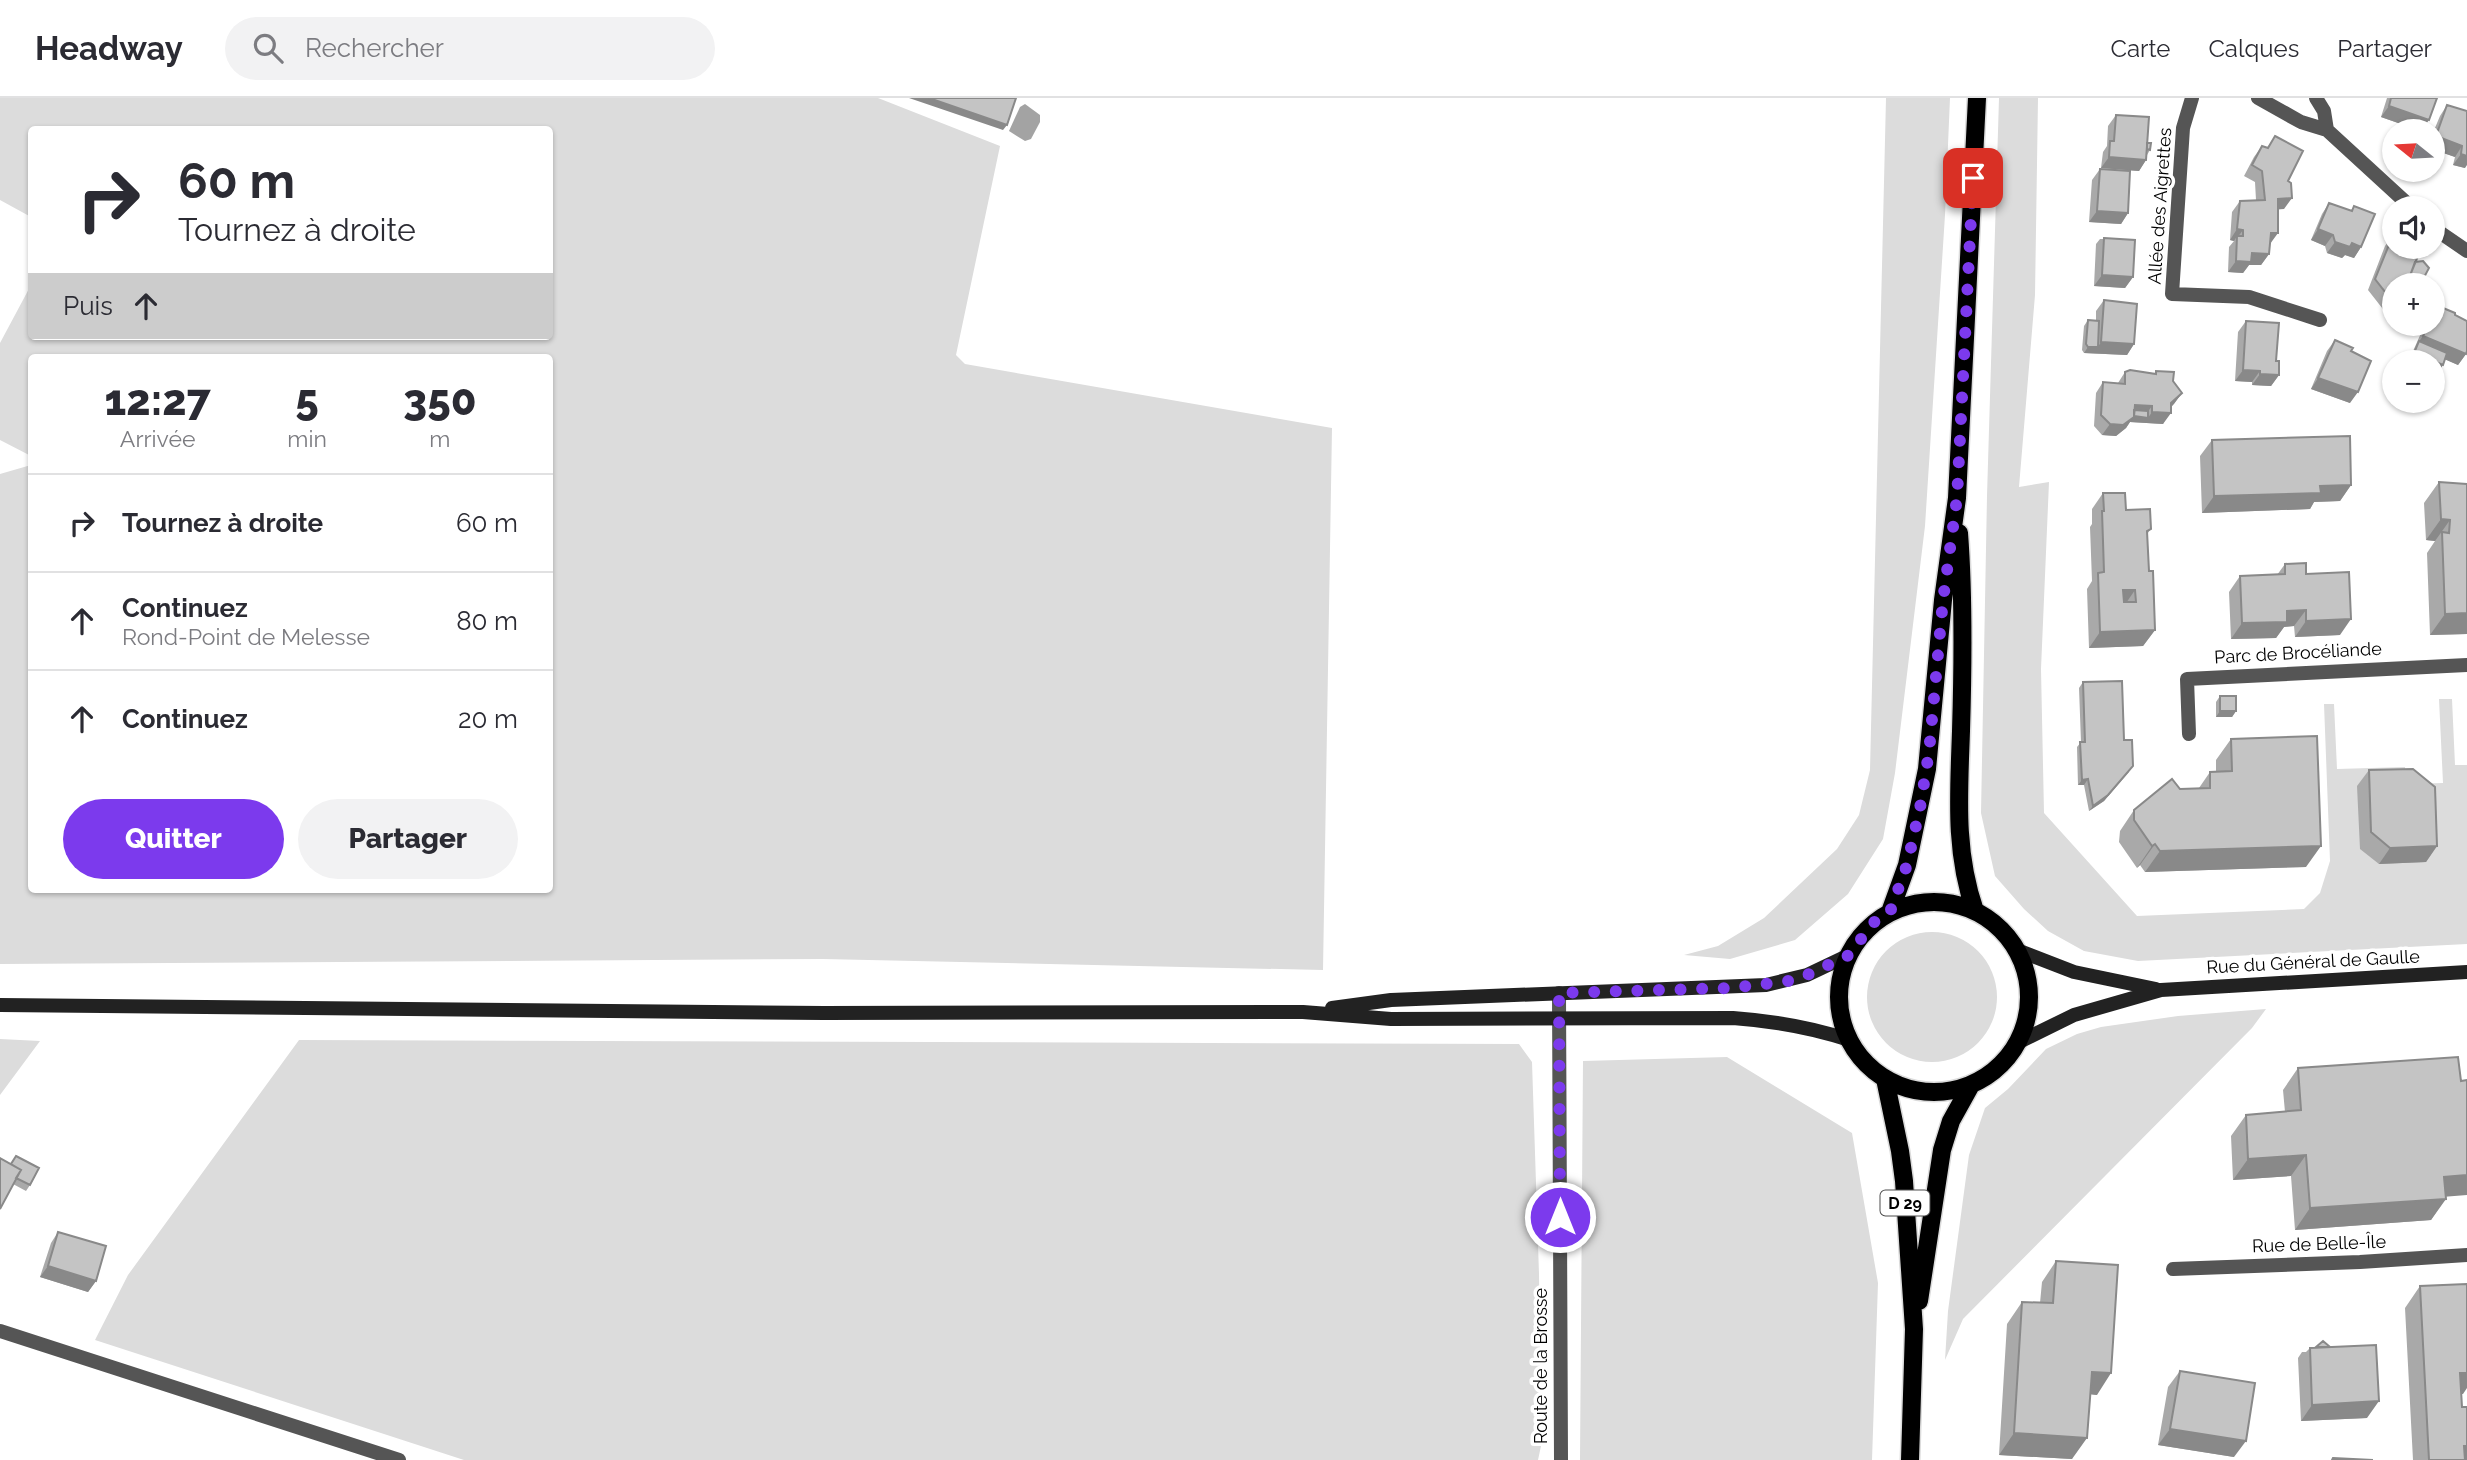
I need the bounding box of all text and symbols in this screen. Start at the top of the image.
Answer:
search box [225,17,715,80]
text: Headway [35,29,183,68]
icon: search [249,29,287,67]
text: Rechercher [305,33,444,63]
text: Carte [2111,34,2170,63]
text: Calques [2208,34,2299,63]
text: Partager [2337,34,2432,63]
north arrow [2382,119,2445,182]
map controls [2382,119,2445,413]
street label: Allée des Aigrettes [2144,127,2175,285]
pin [1943,148,2003,208]
text: 60 m [178,152,295,209]
icon: right [63,154,154,245]
icon: arrive [1954,159,1992,197]
button: sound [2382,196,2445,259]
text: Tournez à droite [178,211,416,248]
button: + [2382,273,2445,336]
icon: ahead [127,287,165,325]
text: Puis [63,291,113,321]
button: − [2382,350,2445,413]
text: 12:27 [105,376,211,425]
text: 5 [295,376,319,425]
text: 350 [403,376,476,425]
text: Arrivée [120,425,195,452]
text: min [287,425,327,452]
text: m [429,425,450,452]
icon: right [63,504,101,542]
text: Tournez à droite [122,508,323,538]
text: 60 m [456,508,518,538]
text: Continuez [122,593,248,623]
icon: ahead [63,602,101,640]
text: 80 m [456,606,518,636]
text: Rond-Point de Melesse [122,623,370,650]
street label: Parc de Brocéliande [2214,638,2383,667]
icon: ahead [63,700,101,738]
text: Continuez [122,704,248,734]
text: 20 m [458,704,518,734]
button: Quitter [63,799,284,879]
button: Partager [298,799,518,879]
street label: Rue du Général de Gaulle [2206,945,2421,978]
position arrow [1523,1180,1597,1254]
road number: D 29 [1881,1190,1930,1216]
street label: Rue de Belle-Île [2251,1230,2387,1256]
street label: Route de la Brosse [1530,1287,1551,1444]

